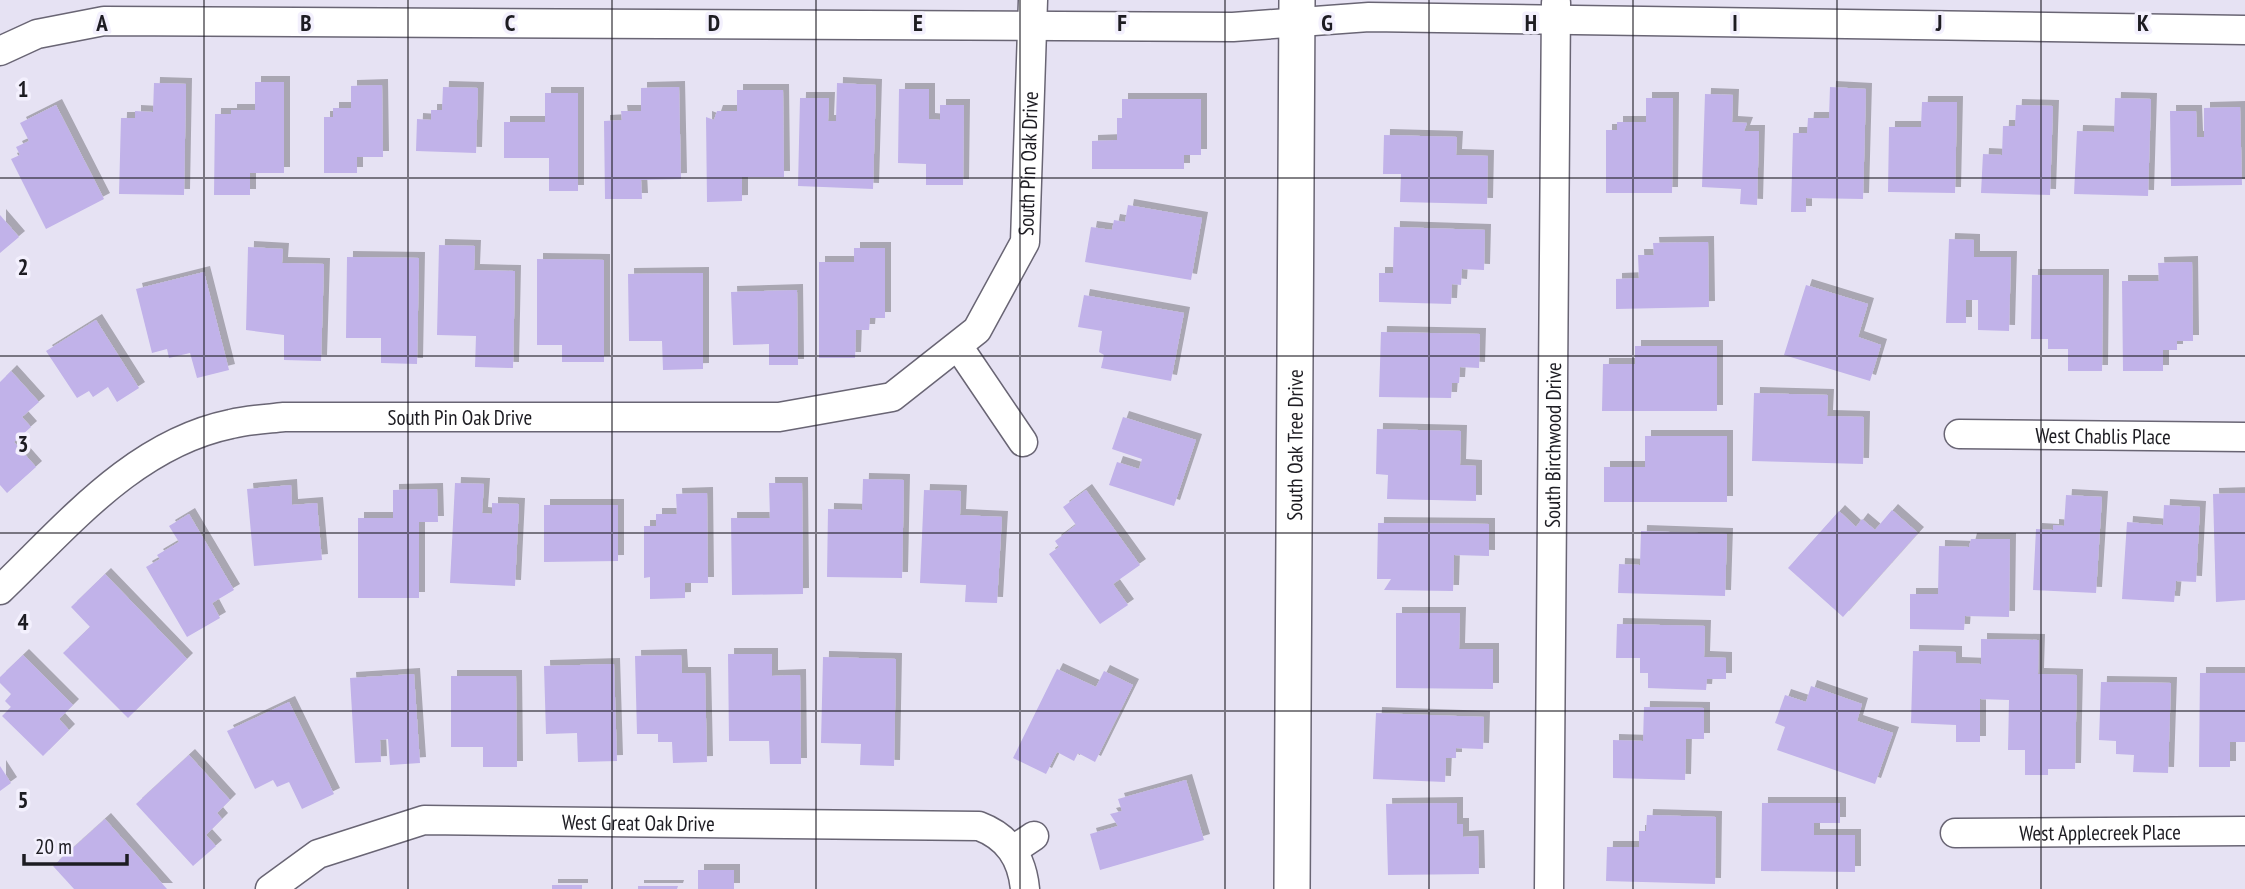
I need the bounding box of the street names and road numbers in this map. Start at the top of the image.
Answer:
street label: South Pin Oak Drive [1012,91,1043,236]
street label: South Birchwood Drive [1538,362,1567,528]
street label: South Oak Tree Drive [1281,369,1308,521]
street label: South Pin Oak Drive [387,404,532,431]
street label: West Chablis Place [2035,421,2171,450]
street label: West Great Oak Drive [562,808,715,837]
street label: West Applecreek Place [2019,818,2181,846]

